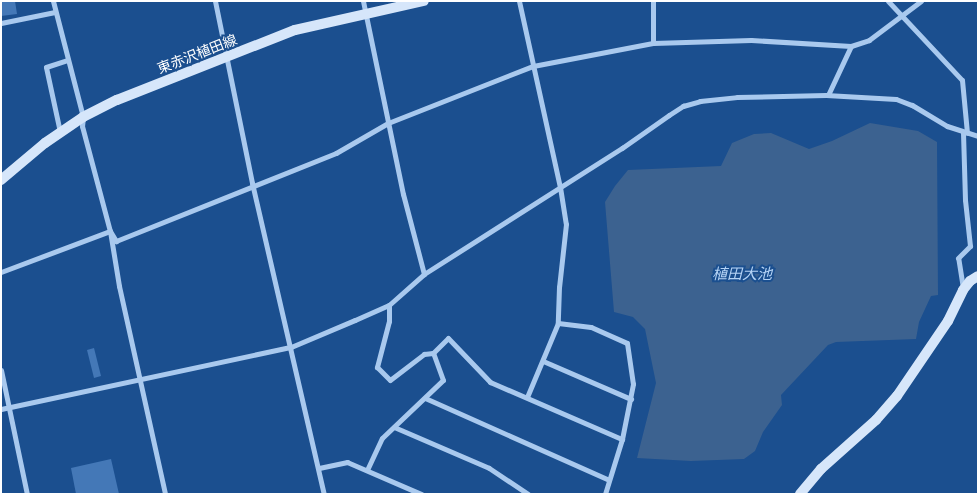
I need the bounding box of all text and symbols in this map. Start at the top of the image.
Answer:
street label: 東赤沢植田線 [155,31,239,77]
water label: 植田大池 [712,265,772,283]

